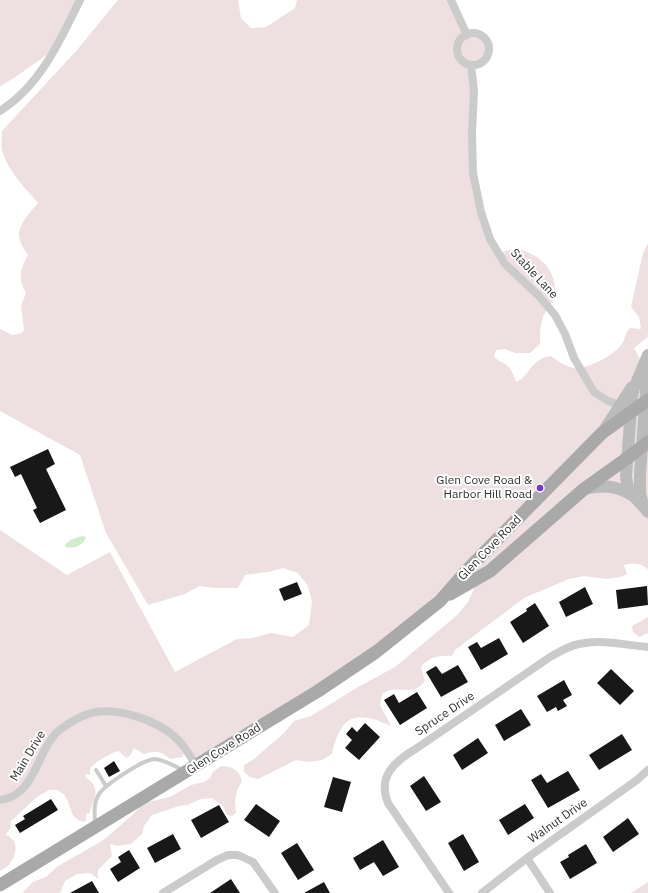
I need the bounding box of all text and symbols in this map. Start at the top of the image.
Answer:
street label: Stable Lane [507,246,561,302]
place label: Glen Cove Road & Harbor Hill Road [436,474,532,502]
marker: Glen Cove Road & Harbor Hill Road [535,483,545,493]
street label: Glen Cove Road [455,513,525,583]
street label: Spruce Drive [413,689,477,739]
street label: Glen Cove Road [184,720,264,778]
street label: Main Drive [7,728,49,784]
street label: Walnut Drive [526,795,590,847]

